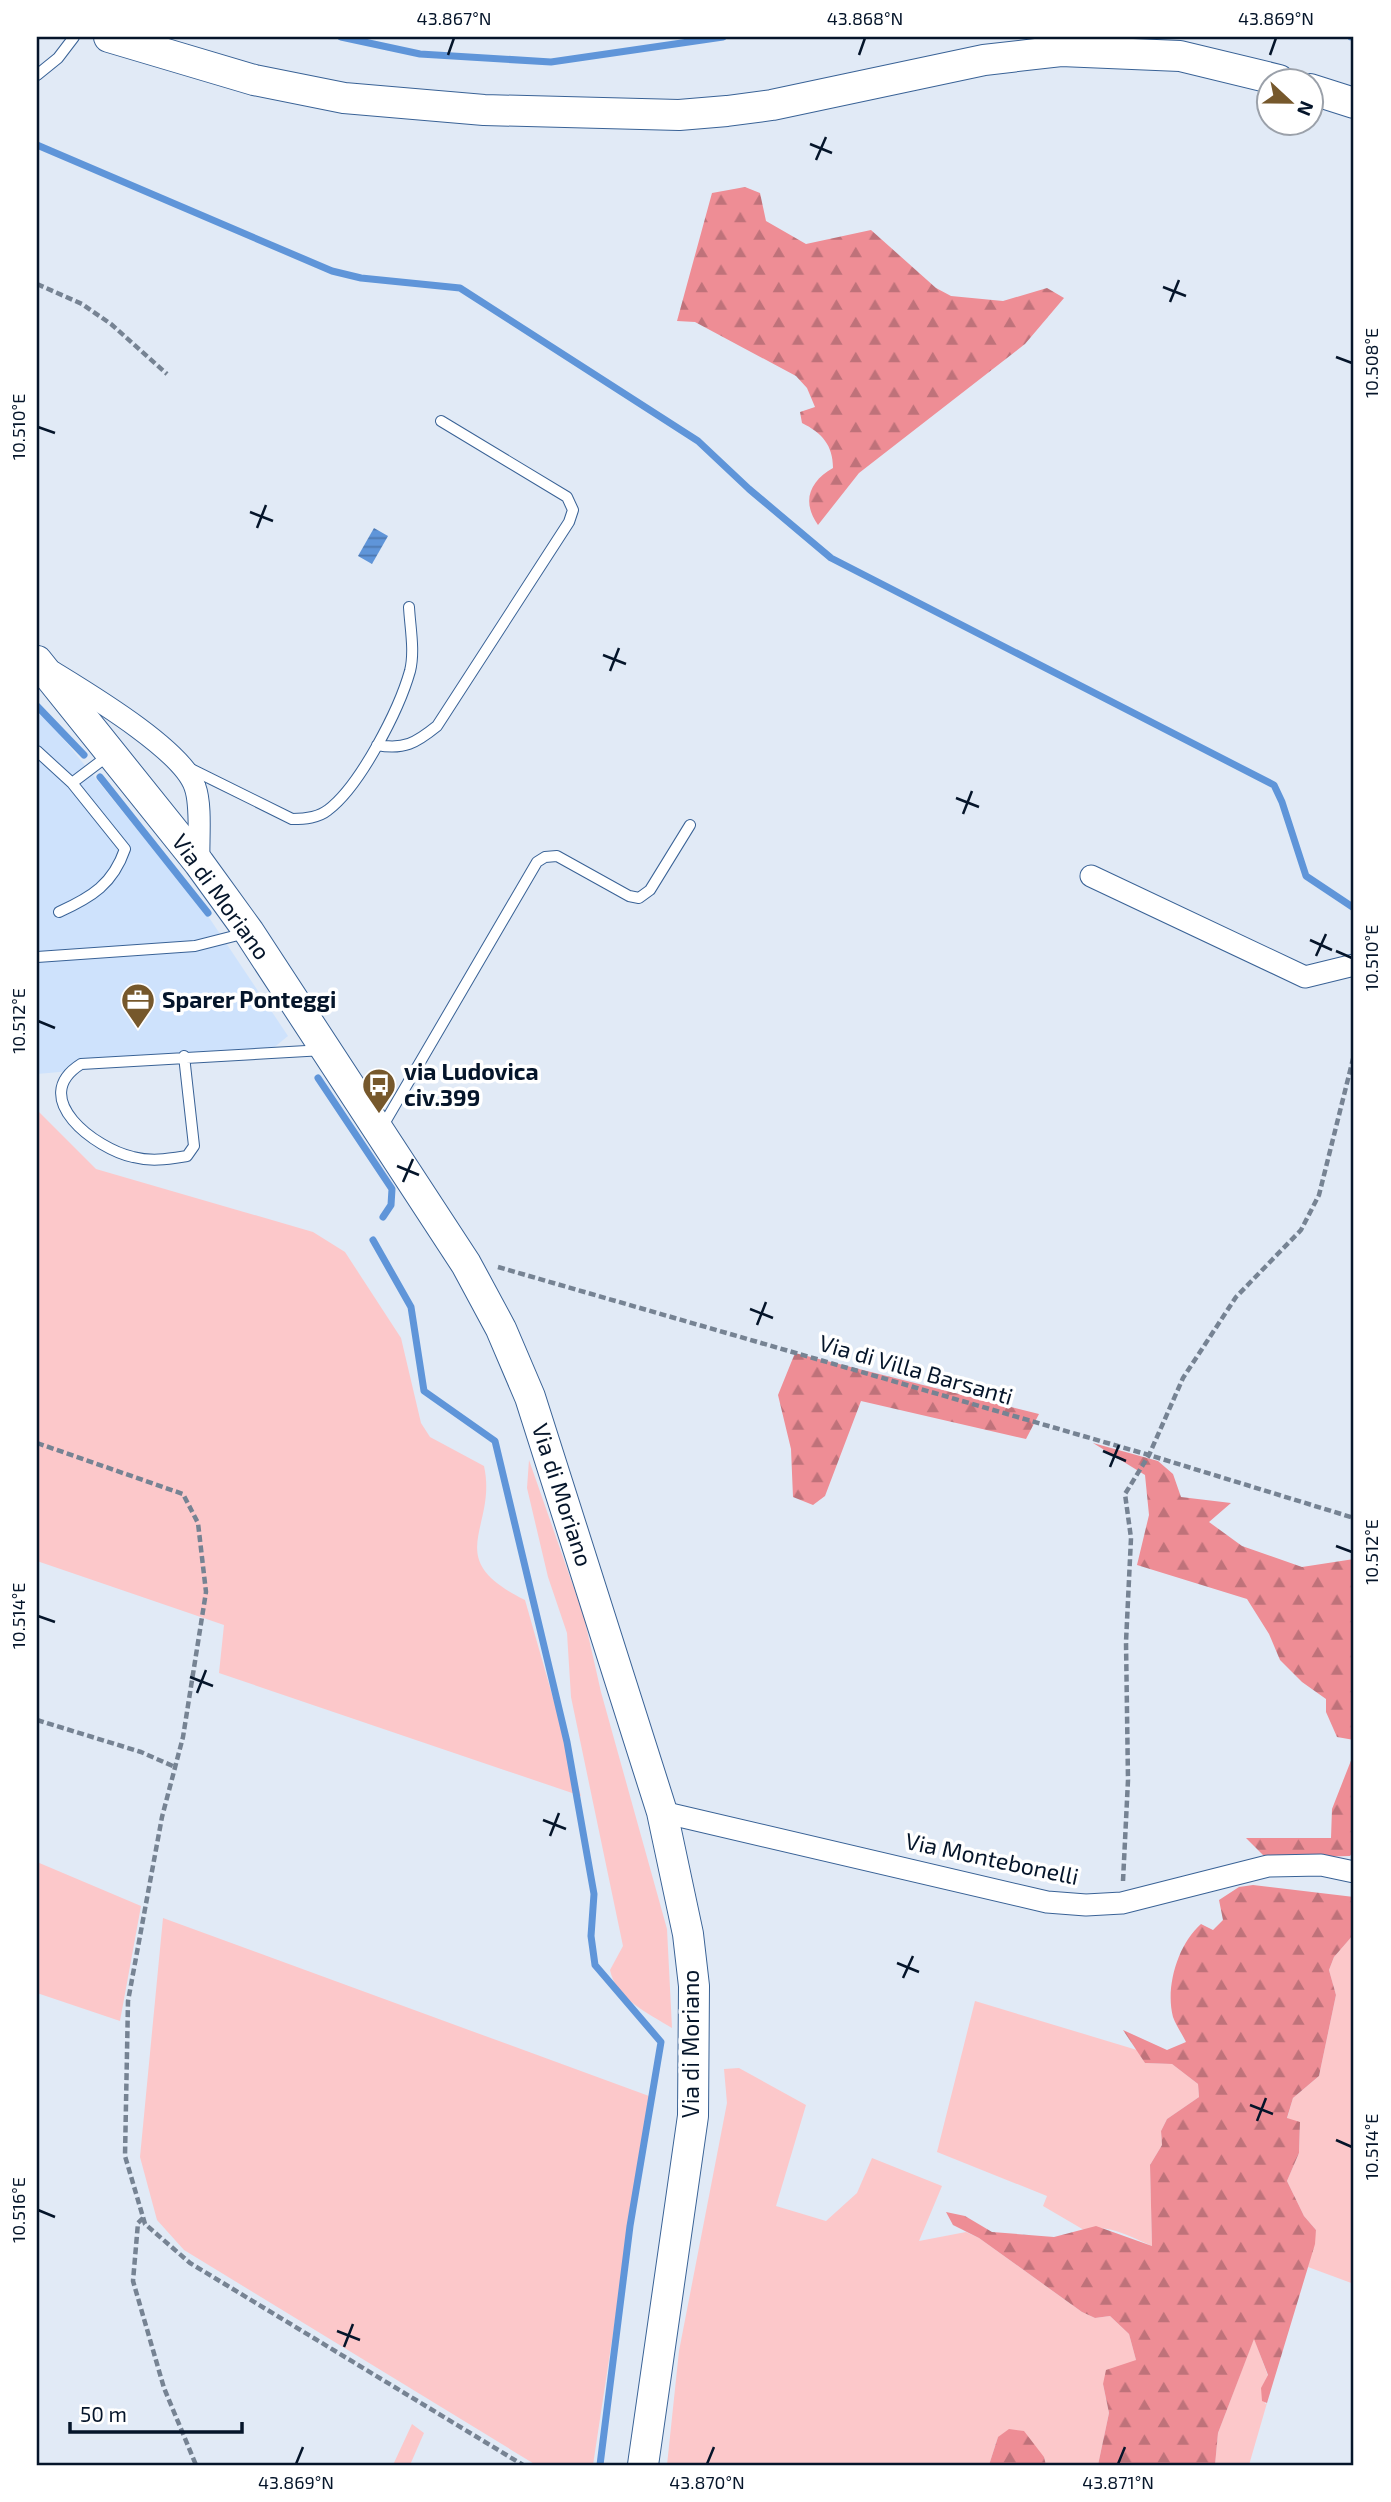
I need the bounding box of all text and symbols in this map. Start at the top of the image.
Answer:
text: 43.867°N [417,7,491,29]
text: 43.868°N [827,7,903,29]
text: 43.869°N [1238,7,1314,29]
north arrow [1254,66,1324,136]
text: N [1293,98,1319,119]
text: 10.508°E [1360,328,1382,398]
text: 10.510°E [7,394,29,460]
street label: Via di Moriano [167,828,277,965]
text: 10.510°E [1360,925,1382,991]
office icon: Sparer Ponteggi [119,981,157,1030]
place label: Sparer Ponteggi [162,985,336,1013]
text: 10.512°E [7,988,29,1054]
place label: via Ludovica civ.399 [404,1057,539,1111]
bus stop icon: via Ludovica civ.399 [360,1066,398,1115]
street label: Via di Villa Barsanti [816,1328,1016,1410]
street label: Via di Moriano [527,1420,599,1570]
text: 10.512°E [1360,1519,1382,1585]
text: 10.514°E [7,1583,29,1649]
street label: Via Montebonelli [903,1826,1081,1890]
street label: Via di Moriano [676,1970,704,2118]
text: 10.514°E [1360,2114,1382,2180]
text: 10.516°E [7,2177,29,2243]
scale bar [70,2390,242,2434]
text: 50 m [80,2401,127,2426]
text: 43.869°N [258,2471,334,2493]
text: 43.870°N [669,2471,745,2493]
text: 43.871°N [1082,2471,1154,2493]

